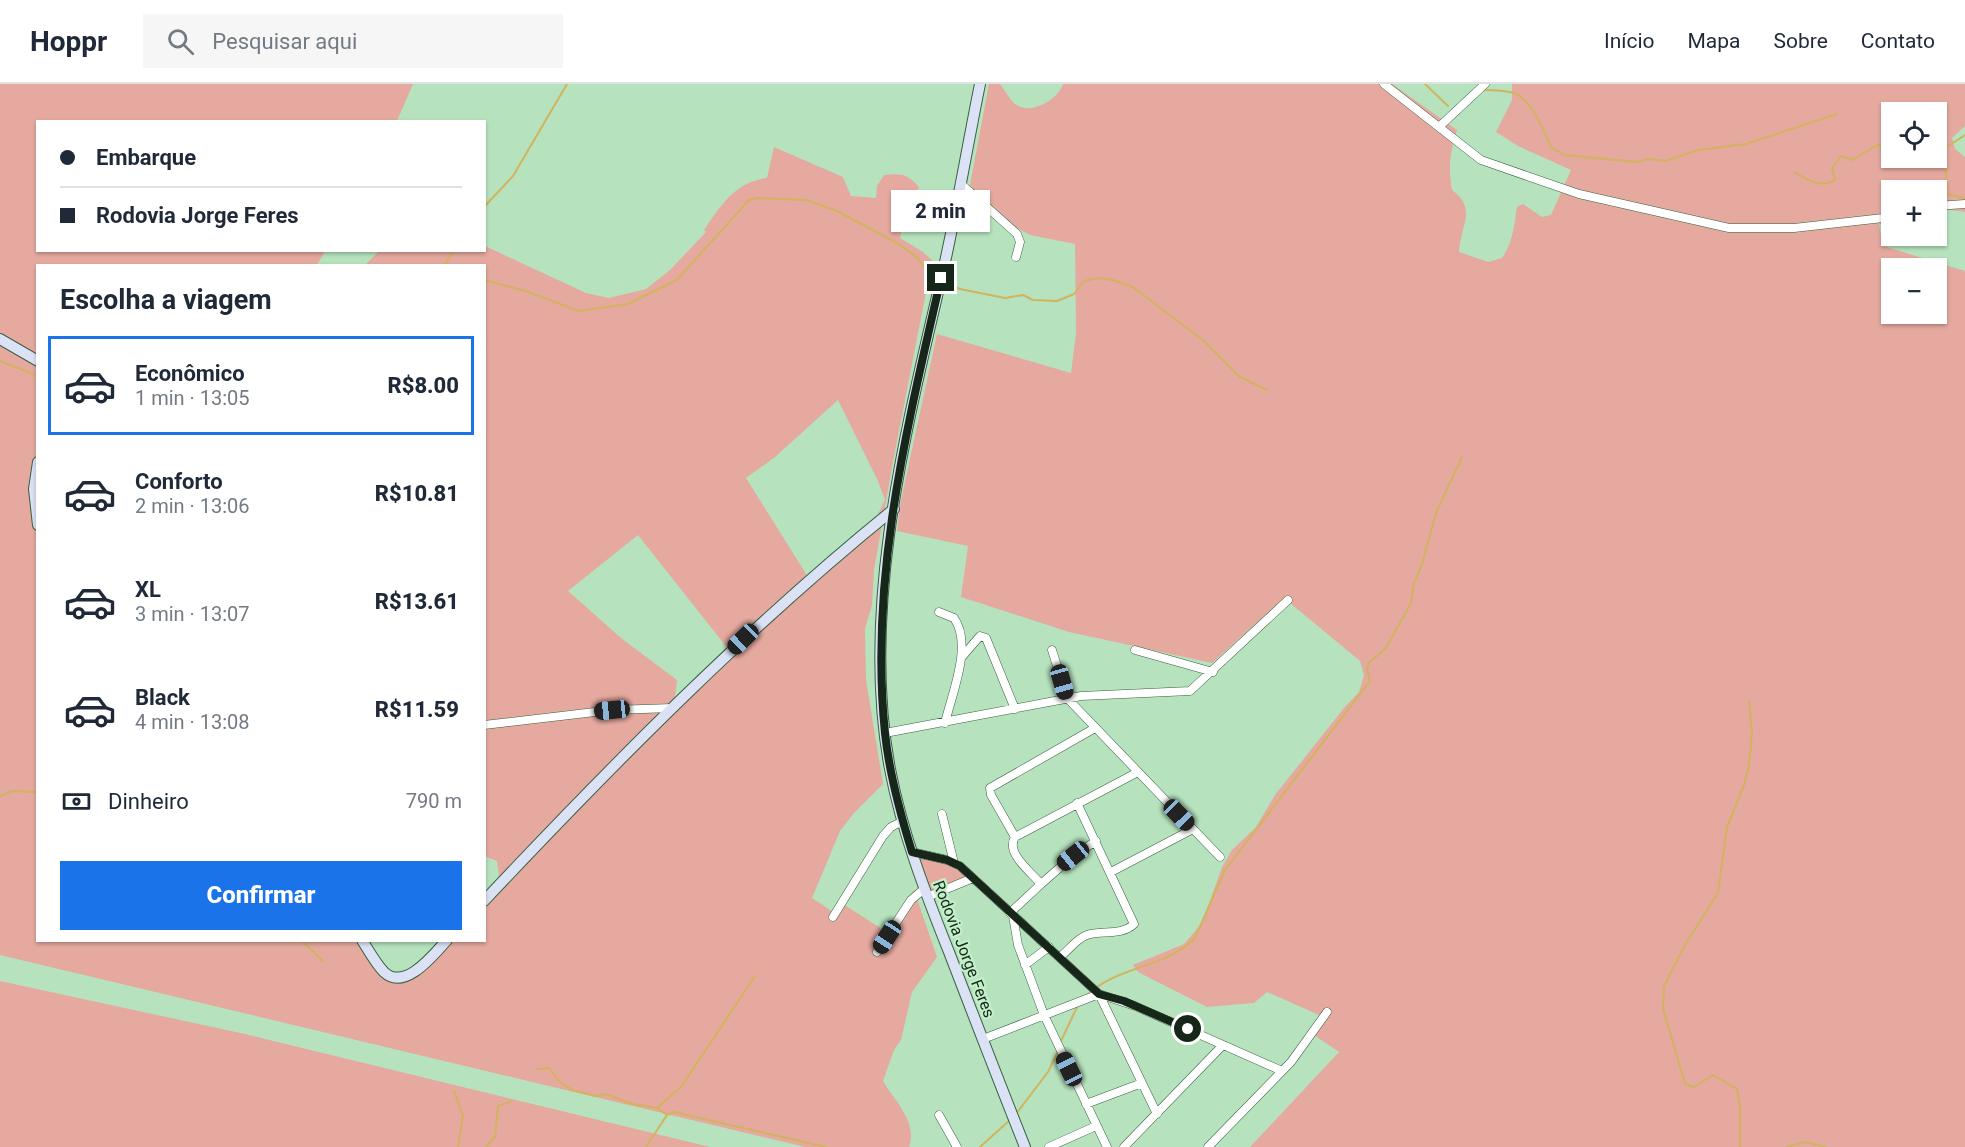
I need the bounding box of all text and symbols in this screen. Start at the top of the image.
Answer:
search box [143,14,563,68]
text: Hoppr [30,25,107,58]
icon: search [164,25,197,58]
text: Pesquisar aqui [212,29,357,54]
text: Início [1604,29,1655,53]
text: Mapa [1688,29,1741,53]
text: Sobre [1774,29,1828,53]
text: Contato [1861,29,1935,53]
map controls [1881,102,1947,324]
button: locate [1881,102,1947,168]
text: Embarque [96,145,196,170]
button: + [1881,180,1947,246]
callout: 2 min [892,191,990,233]
text: 2 min [915,199,966,223]
text: Rodovia Jorge Feres [96,203,299,228]
button: − [1881,258,1947,324]
route end [927,264,954,291]
text: Escolha a viagem [60,284,272,316]
icon: car [63,359,117,413]
text: Econômico [135,361,245,386]
text: R$8.00 [388,373,459,398]
text: 1 min · 13:05 [135,386,250,410]
icon: car [63,467,117,521]
text: Conforto [135,469,223,494]
text: R$10.81 [375,481,459,506]
text: 2 min · 13:06 [135,494,250,518]
icon: car [63,575,117,629]
text: XL [135,577,161,602]
text: R$13.61 [375,589,459,614]
text: 3 min · 13:07 [135,602,250,626]
car [724,620,762,658]
car [1048,662,1076,702]
icon: car [63,683,117,737]
text: Black [135,685,190,710]
text: R$11.59 [375,697,459,722]
car [593,699,631,721]
text: 4 min · 13:08 [135,710,250,734]
icon: cash [60,785,93,818]
text: Dinheiro [108,789,189,814]
text: 790 m [406,789,462,813]
car [1160,796,1198,834]
car [1053,838,1093,874]
button: Confirmar [60,861,462,930]
street label: Rodovia Jorge Feres [929,878,999,1020]
car [870,917,904,957]
route start [1174,1015,1201,1042]
car [1053,1049,1085,1089]

